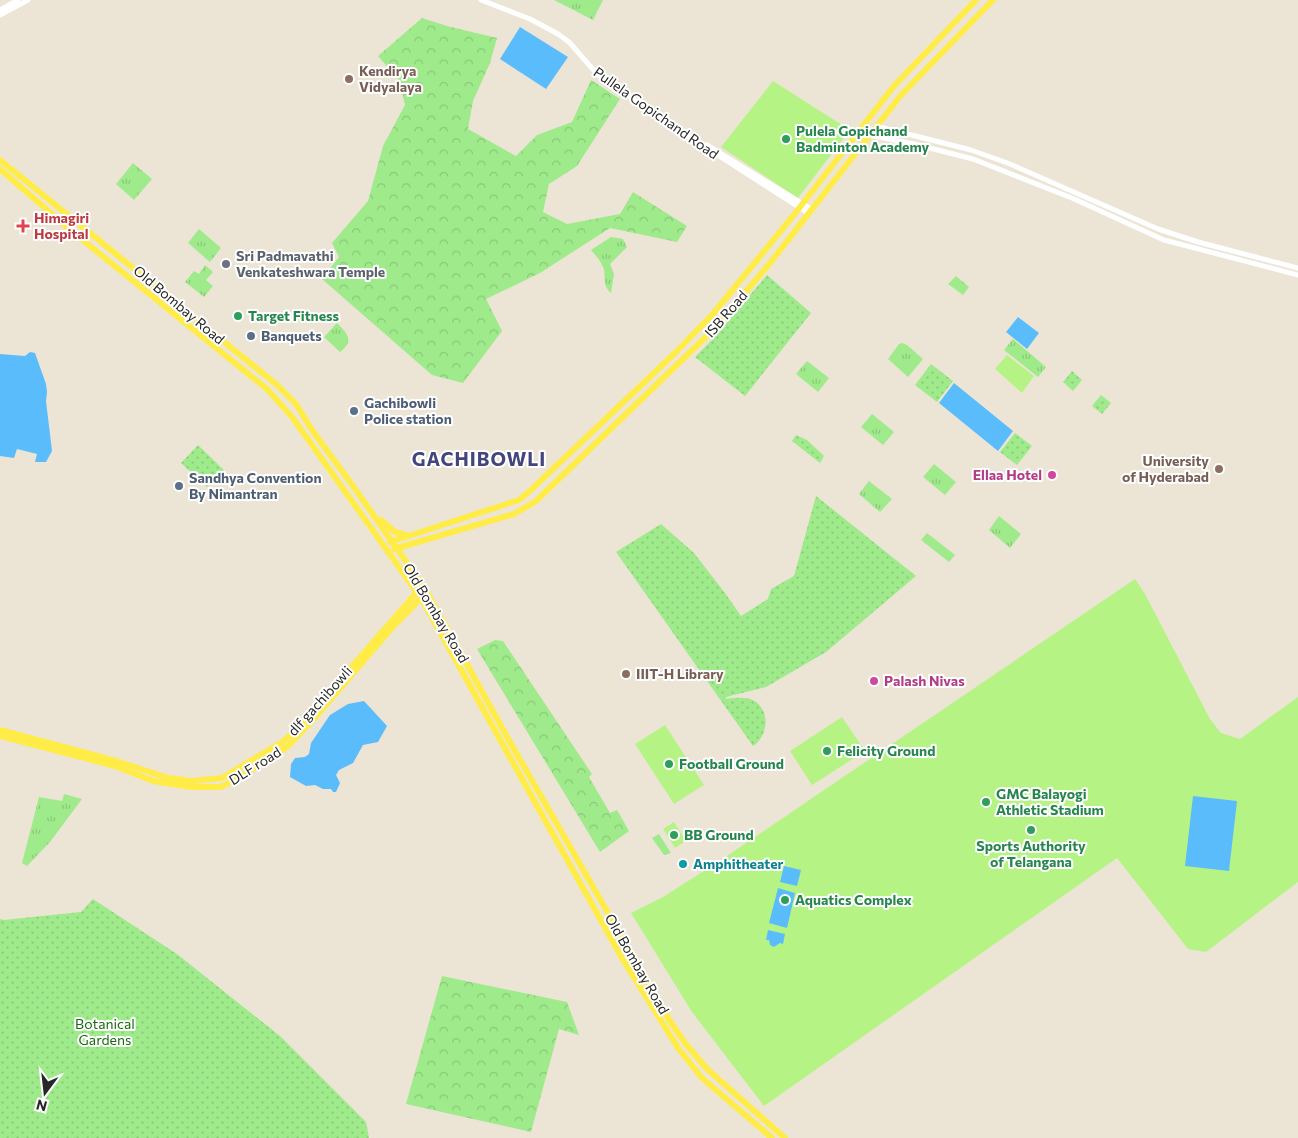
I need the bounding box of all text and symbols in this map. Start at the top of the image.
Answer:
place label: Kendirya Vidyalaya [359,62,422,95]
street label: Pullela Gopichand Road [590,63,722,162]
marker: Kendirya Vidyalaya [343,73,355,85]
place label: Pulela Gopichand Badminton Academy [796,122,929,155]
marker: Pulela Gopichand Badminton Academy [780,133,792,145]
place label: Himagiri Hospital [34,209,89,242]
marker: Himagiri Hospital [16,219,30,233]
place label: Sri Padmavathi Venkateshwara Temple [236,247,385,280]
marker: Sri Padmavathi Venkateshwara Temple [220,258,232,270]
street label: Old Bombay Road [130,262,228,348]
street label: ISB Road [701,287,751,341]
place label: Target Fitness [248,307,340,324]
marker: Target Fitness [232,310,244,322]
place label: Banquets [261,327,322,344]
marker: Banquets [245,330,257,342]
place label: Gachibowli Police station [364,394,452,427]
marker: Gachibowli Police station [348,405,360,417]
district label: GACHIBOWLI [412,447,546,470]
place label: University of Hyderabad [1122,452,1209,485]
marker: University of Hyderabad [1213,463,1225,475]
place label: Ellaa Hotel [973,466,1042,483]
place label: Sandhya Convention By Nimantran [189,469,322,502]
marker: Ellaa Hotel [1046,469,1058,481]
marker: Sandhya Convention By Nimantran [173,480,185,492]
street label: Old Bombay Road [400,560,473,666]
street label: dlf gachibowli [284,662,355,739]
place label: IIIT-H Library [636,665,724,682]
marker: IIIT-H Library [620,668,632,680]
place label: Palash Nivas [884,672,965,689]
marker: Palash Nivas [868,675,880,687]
place label: Felicity Ground [837,742,935,759]
street label: DLF road [226,743,284,788]
marker: Felicity Ground [821,745,833,757]
place label: Football Ground [679,755,784,772]
marker: Football Ground [663,758,675,770]
place label: GMC Balayogi Athletic Stadium [996,785,1104,818]
marker: GMC Balayogi Athletic Stadium [980,796,992,808]
marker: Sports Authority of Telangana [1025,824,1037,836]
place label: BB Ground [684,826,754,843]
marker: BB Ground [668,829,680,841]
place label: Sports Authority of Telangana [976,837,1086,870]
place label: Amphitheater [693,855,784,872]
marker: Amphitheater [677,858,689,870]
place label: Aquatics Complex [795,891,912,908]
marker: Aquatics Complex [779,894,791,906]
street label: Old Bombay Road [602,910,673,1017]
park label: Botanical Gardens [75,1015,135,1048]
north arrow [20,1068,70,1118]
text: N [34,1096,49,1116]

